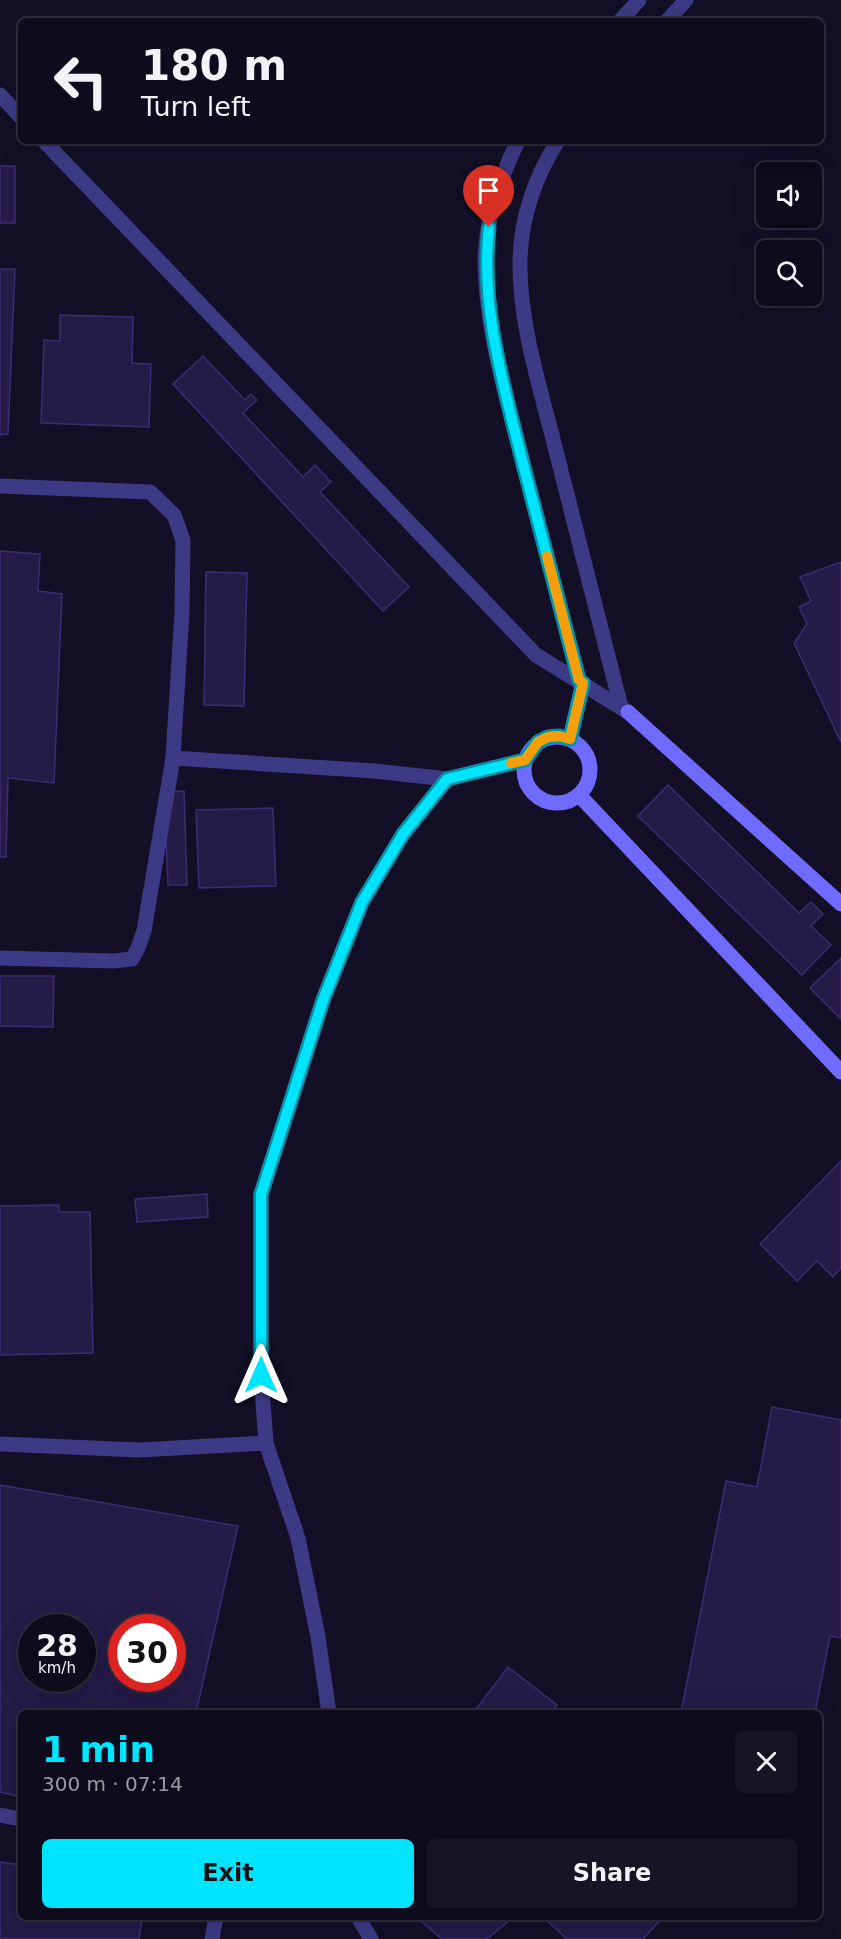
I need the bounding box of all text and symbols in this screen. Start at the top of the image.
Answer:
text: 180 m [141,41,287,90]
icon: left [42,42,120,120]
text: Turn left [141,91,251,122]
map controls [756,162,822,306]
button: sound [756,162,822,228]
pin [463,165,514,227]
icon: arrive [472,174,505,207]
button: search [756,240,822,306]
position arrow [229,1343,293,1407]
speed limit sign: 30 [108,1614,186,1692]
text: 28 [36,1628,78,1663]
text: km/h [38,1659,76,1677]
text: 1 min [42,1729,155,1770]
button: close [735,1730,798,1793]
text: 300 m · 07:14 [42,1772,183,1796]
button: Exit [42,1839,414,1908]
button: Share [426,1839,798,1908]

